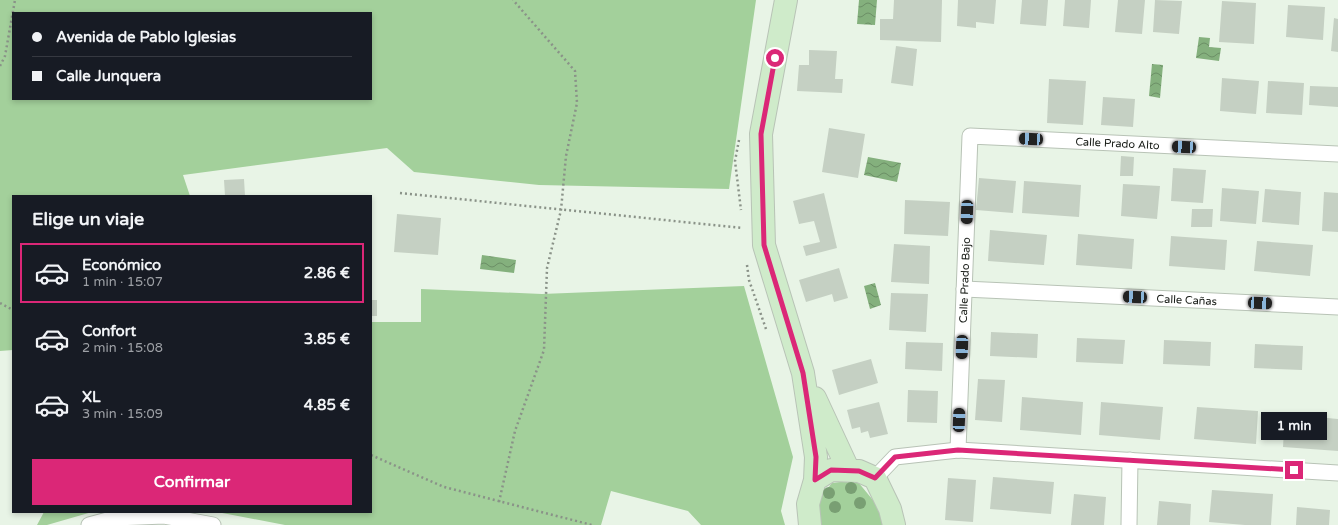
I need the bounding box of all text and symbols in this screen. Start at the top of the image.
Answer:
text: Avenida de Pablo Iglesias [56,28,236,46]
route start [766,49,784,67]
text: Calle Junquera [56,67,161,85]
car [1019,132,1043,146]
street label: Calle Prado Alto [1075,135,1160,152]
car [1172,140,1196,154]
car [961,200,973,224]
text: Elige un viaje [32,208,144,230]
street label: Calle Prado Bajo [956,237,973,323]
icon: car [34,255,70,291]
text: Económico [82,256,161,274]
text: 2.86 € [304,264,350,282]
text: 1 min · 15:07 [82,274,163,290]
car [1123,290,1147,304]
street label: Calle Cañas [1156,292,1217,308]
car [1248,296,1272,310]
icon: car [34,321,70,357]
text: Confort [82,322,136,340]
text: 3.85 € [304,330,350,348]
car [956,335,968,359]
text: 2 min · 15:08 [82,340,163,356]
icon: car [34,387,70,423]
text: XL [82,388,101,406]
text: 4.85 € [304,396,350,414]
text: 3 min · 15:09 [82,406,163,422]
car [953,408,965,432]
callout: 1 min [1261,412,1327,440]
text: 1 min [1277,418,1311,434]
button: Confirmar [32,459,352,505]
route end [1285,461,1303,479]

